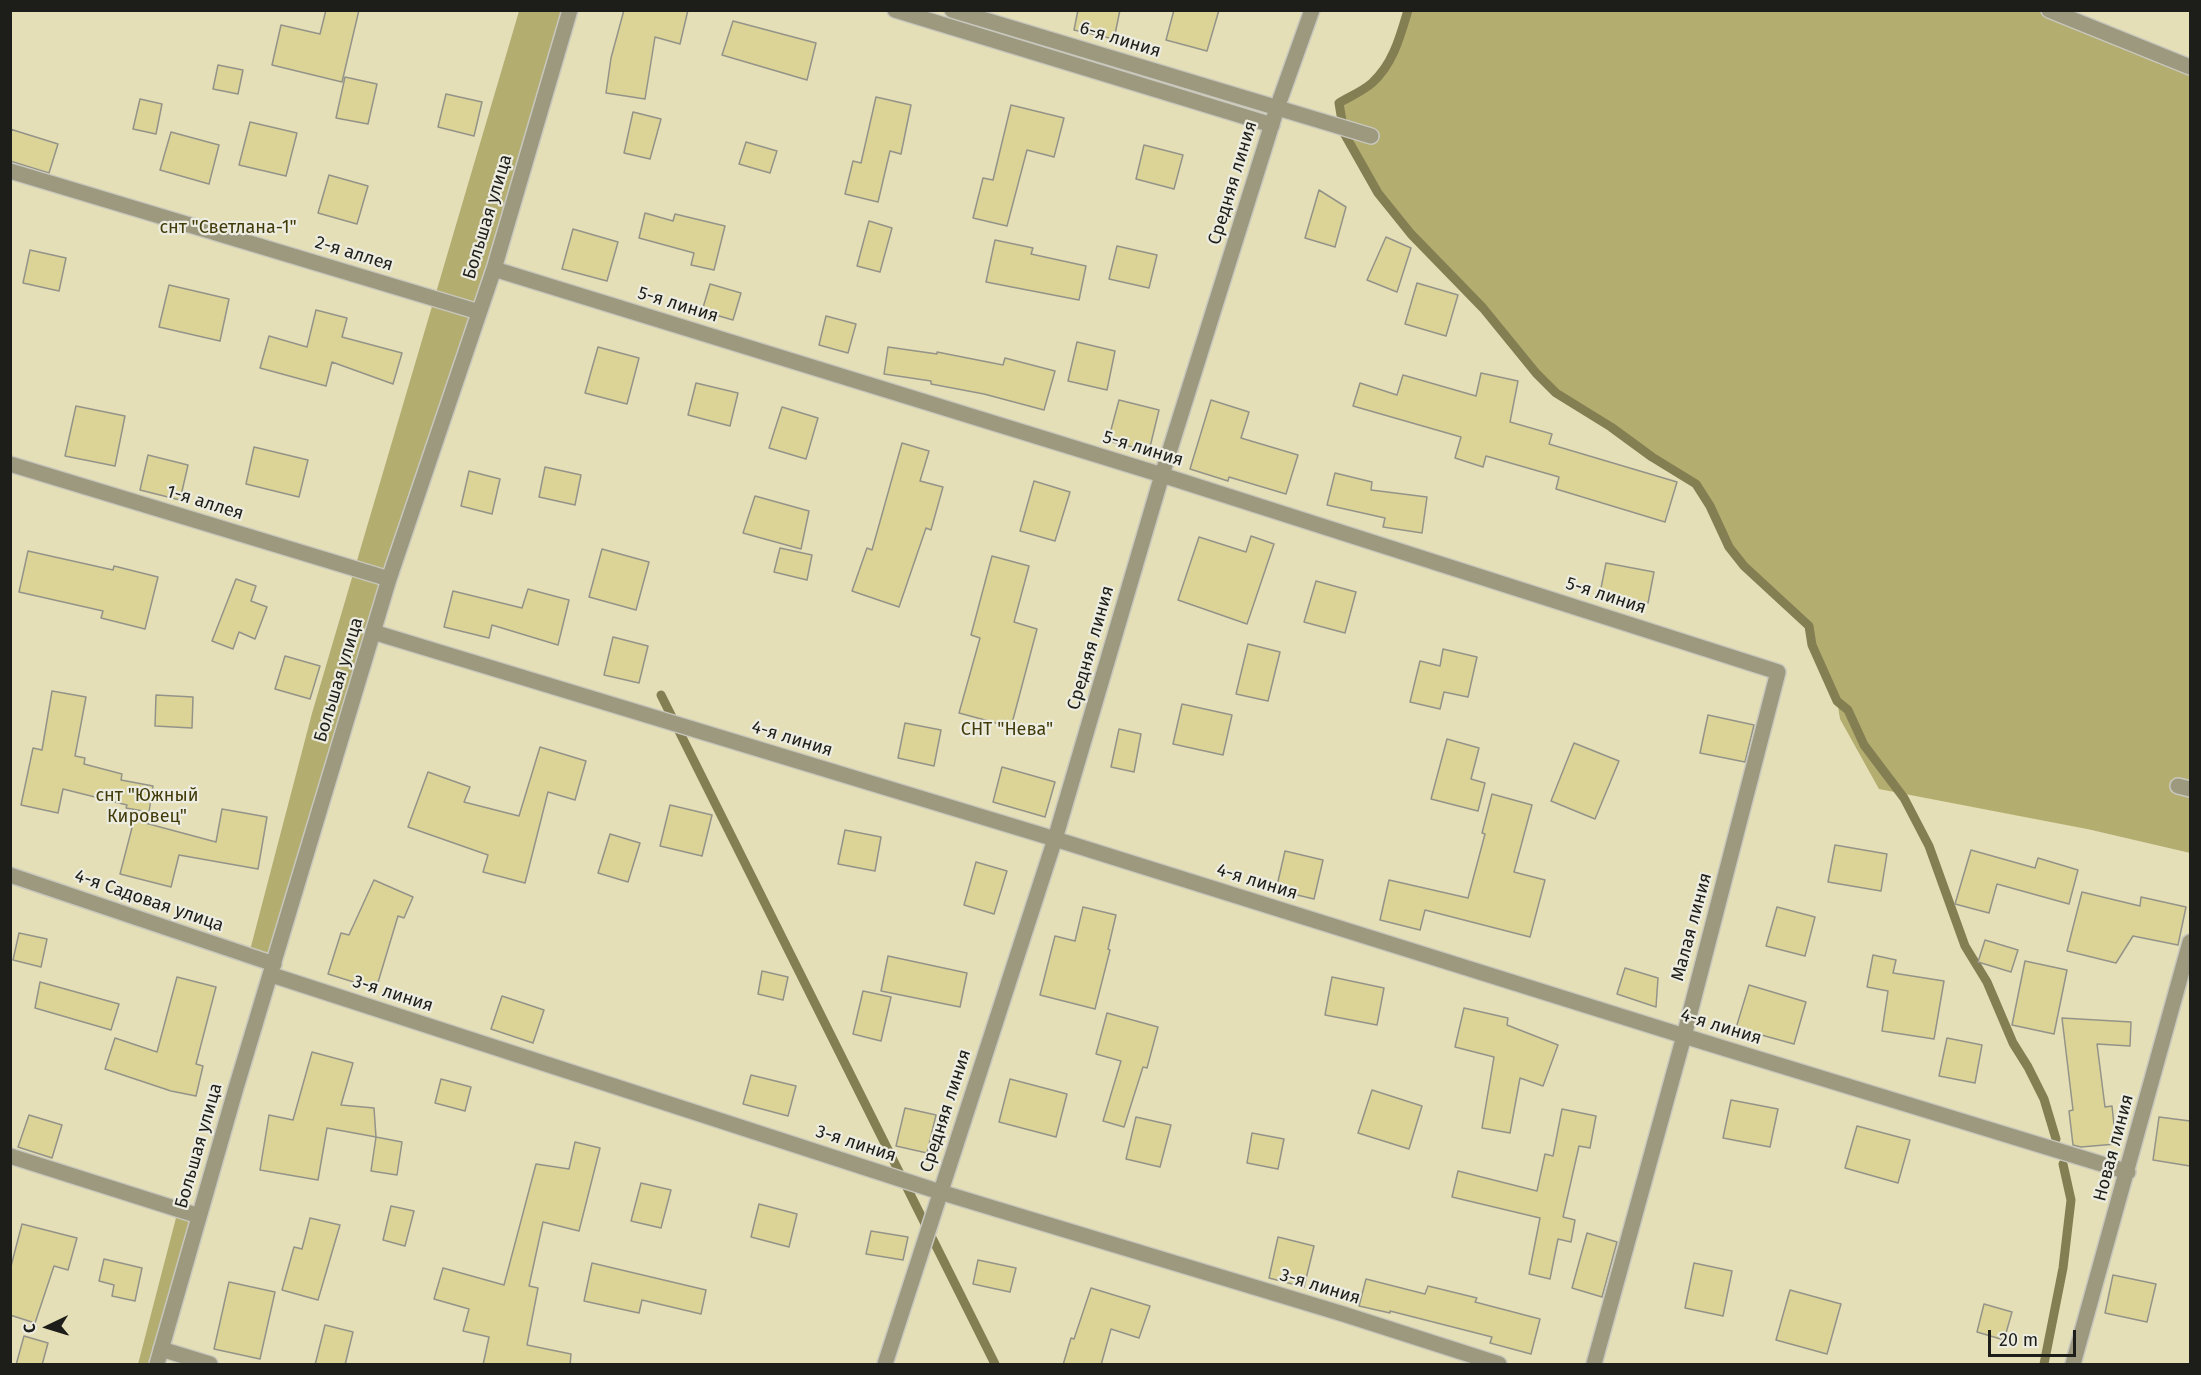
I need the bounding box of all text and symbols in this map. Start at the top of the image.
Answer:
street label: 6-я линия [1077,17,1163,63]
street label: Средняя линия [1204,119,1262,247]
street label: Большая улица [459,152,517,282]
park label: снт "Светлана-1" [159,217,297,239]
street label: 2-я аллея [312,232,396,276]
street label: 5-я линия [635,283,721,327]
street label: 5-я линия [1100,427,1186,471]
street label: 1-я аллея [164,481,246,525]
street label: 5-я линия [1563,573,1649,619]
street label: Средняя линия [1063,583,1119,713]
street label: Большая улица [310,615,368,745]
street label: 4-я линия [749,716,835,762]
park label: СНТ "Нева" [961,719,1053,741]
park label: снт "Южный Кировец" [96,785,198,828]
street label: 4-я линия [1214,859,1300,905]
street label: 4-я Садовая улица [72,865,226,937]
street label: Малая линия [1667,870,1717,984]
street label: 3-я линия [350,971,436,1017]
street label: 4-я линия [1678,1004,1764,1050]
street label: Средняя линия [916,1047,976,1175]
street label: Большая улица [171,1081,227,1211]
street label: Новая линия [2089,1092,2139,1204]
street label: 3-я линия [813,1121,899,1167]
street label: 3-я линия [1277,1265,1363,1309]
north arrow [18,1297,78,1357]
scale bar [1991,1318,2080,1356]
text: С [20,1323,39,1334]
text: 20 m [1999,1329,2038,1351]

